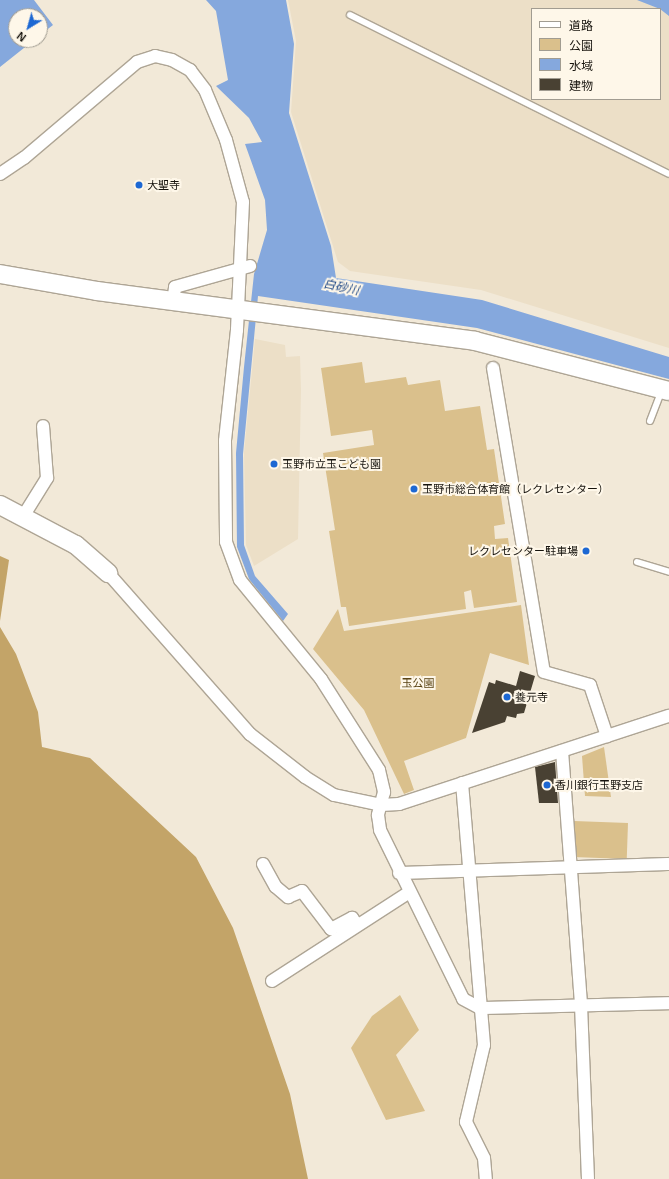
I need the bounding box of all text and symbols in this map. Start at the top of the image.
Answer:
north arrow [8,8,48,48]
legend [531,8,661,100]
text: 道路 [569,19,593,33]
text: N [15,30,28,44]
text: 公園 [569,39,593,53]
text: 水域 [569,59,593,73]
text: 建物 [569,79,593,93]
place label: 大聖寺 [147,178,180,192]
marker: 大聖寺 [134,180,144,190]
water label: 白砂川 [322,277,360,299]
place label: 玉野市立玉こども園 [282,457,381,471]
marker: 玉野市立玉こども園 [269,459,279,469]
place label: 玉野市総合体育館（レクレセンター） [422,482,609,496]
marker: 玉野市総合体育館（レクレセンター） [409,484,419,494]
place label: レクレセンター駐車場 [468,544,578,558]
marker: レクレセンター駐車場 [581,546,591,556]
park label: 玉公園 [402,676,434,690]
place label: 養元寺 [515,690,548,704]
marker: 養元寺 [502,692,512,702]
place label: 香川銀行玉野支店 [555,778,643,792]
marker: 香川銀行玉野支店 [542,780,552,790]

